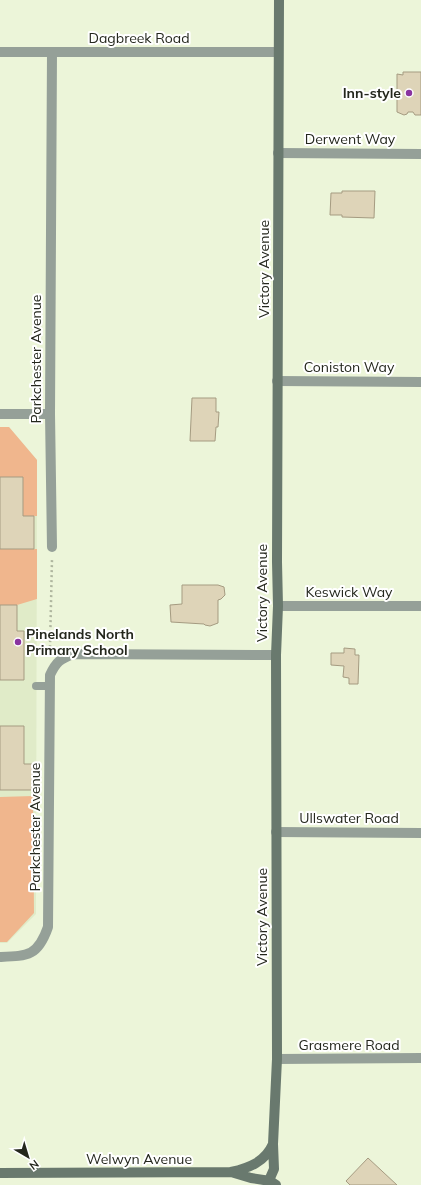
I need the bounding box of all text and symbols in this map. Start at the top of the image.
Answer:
street label: Dagbreek Road [88,29,190,47]
place label: Inn-style [343,84,401,102]
marker: Inn-style [404,88,414,98]
street label: Derwent Way [305,130,396,148]
street label: Victory Avenue [255,220,273,318]
street label: Parkchester Avenue [27,295,45,423]
street label: Coniston Way [304,358,395,376]
street label: Victory Avenue [253,544,271,642]
street label: Keswick Way [306,583,393,601]
place label: Pinelands North Primary School [26,625,134,659]
marker: Pinelands North Primary School [13,637,23,647]
street label: Parkchester Avenue [26,763,44,891]
street label: Ullswater Road [299,809,399,827]
street label: Victory Avenue [253,868,271,966]
street label: Grasmere Road [298,1036,400,1054]
north arrow [8,1137,48,1177]
street label: Welwyn Avenue [86,1150,192,1168]
text: N [27,1157,42,1173]

